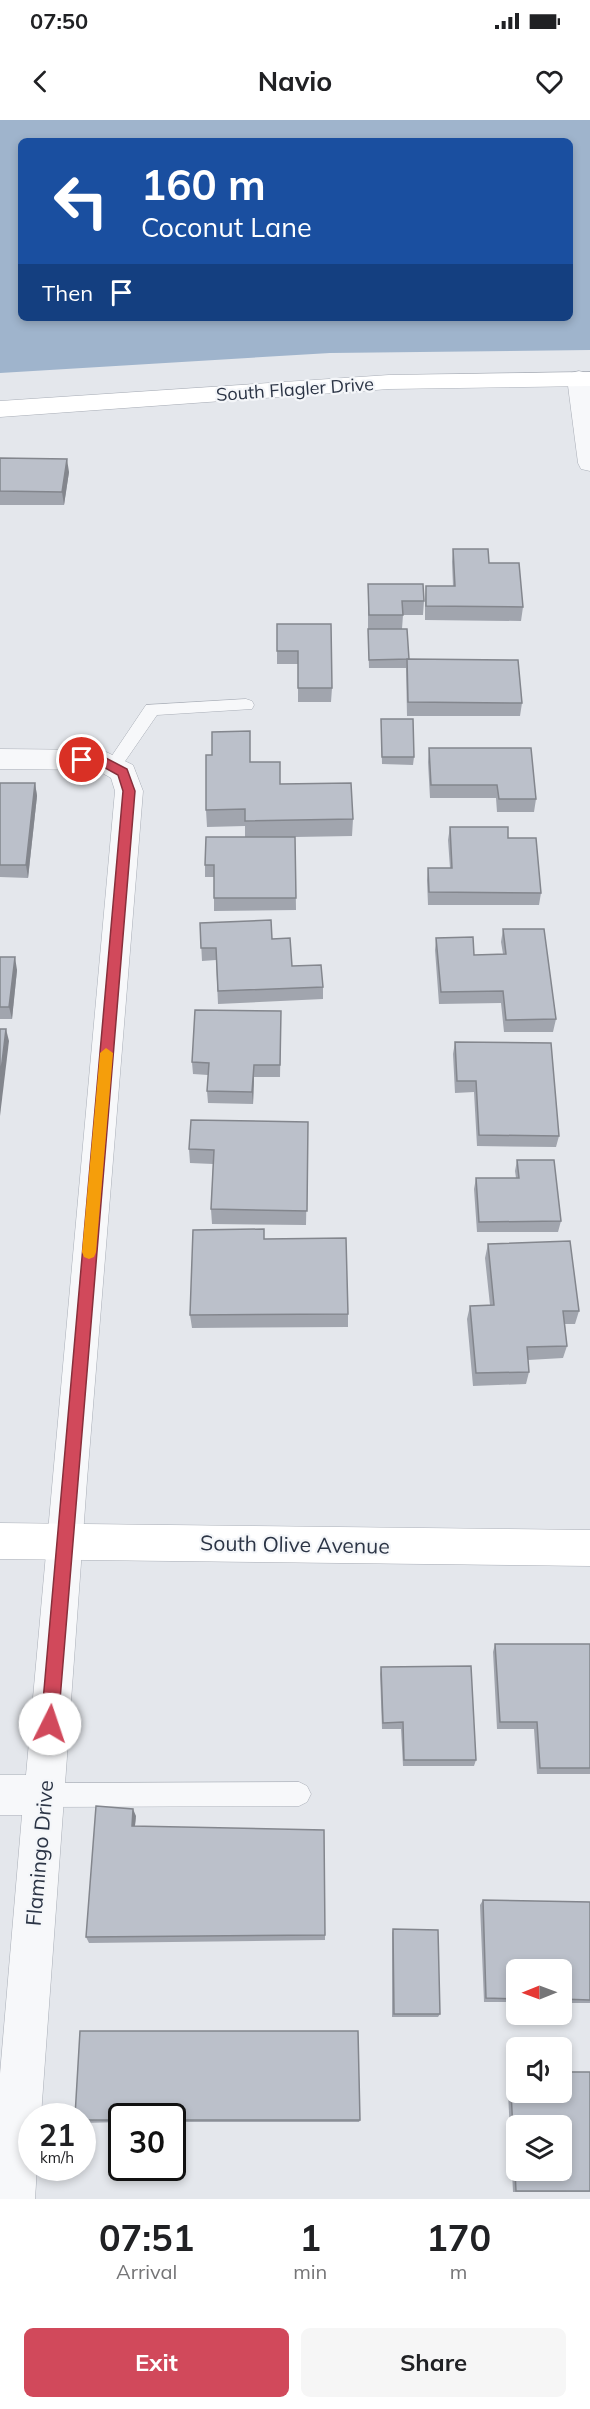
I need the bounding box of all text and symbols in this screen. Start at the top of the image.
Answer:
text: 07:50 [30,7,88,35]
text: Navio [258,64,332,98]
icon: back [24,65,57,98]
icon: heart [533,65,566,98]
text: 160 m [141,158,266,211]
icon: left [42,162,120,240]
text: Coconut Lane [141,210,312,244]
icon: arrive [105,276,138,309]
text: Then [42,279,93,307]
street label: South Flagler Drive [215,372,375,406]
pin [56,734,107,785]
icon: arrive [65,743,98,776]
street label: South Olive Avenue [200,1529,390,1559]
position arrow [18,1692,82,1756]
street label: Flamingo Drive [20,1779,58,1927]
north arrow [506,1959,572,2025]
map controls [506,1959,572,2181]
button: sound [506,2037,572,2103]
speed limit sign: 30 [108,2103,186,2181]
button: layers [506,2115,572,2181]
text: 21 [39,2116,75,2154]
text: km/h [40,2148,74,2167]
text: 07:51 [99,2215,194,2260]
text: 1 [299,2215,321,2260]
text: 170 [426,2215,491,2260]
text: Arrival [116,2259,177,2284]
text: min [293,2259,327,2284]
text: m [450,2259,467,2284]
button: Exit [24,2328,289,2397]
button: Share [301,2328,566,2397]

